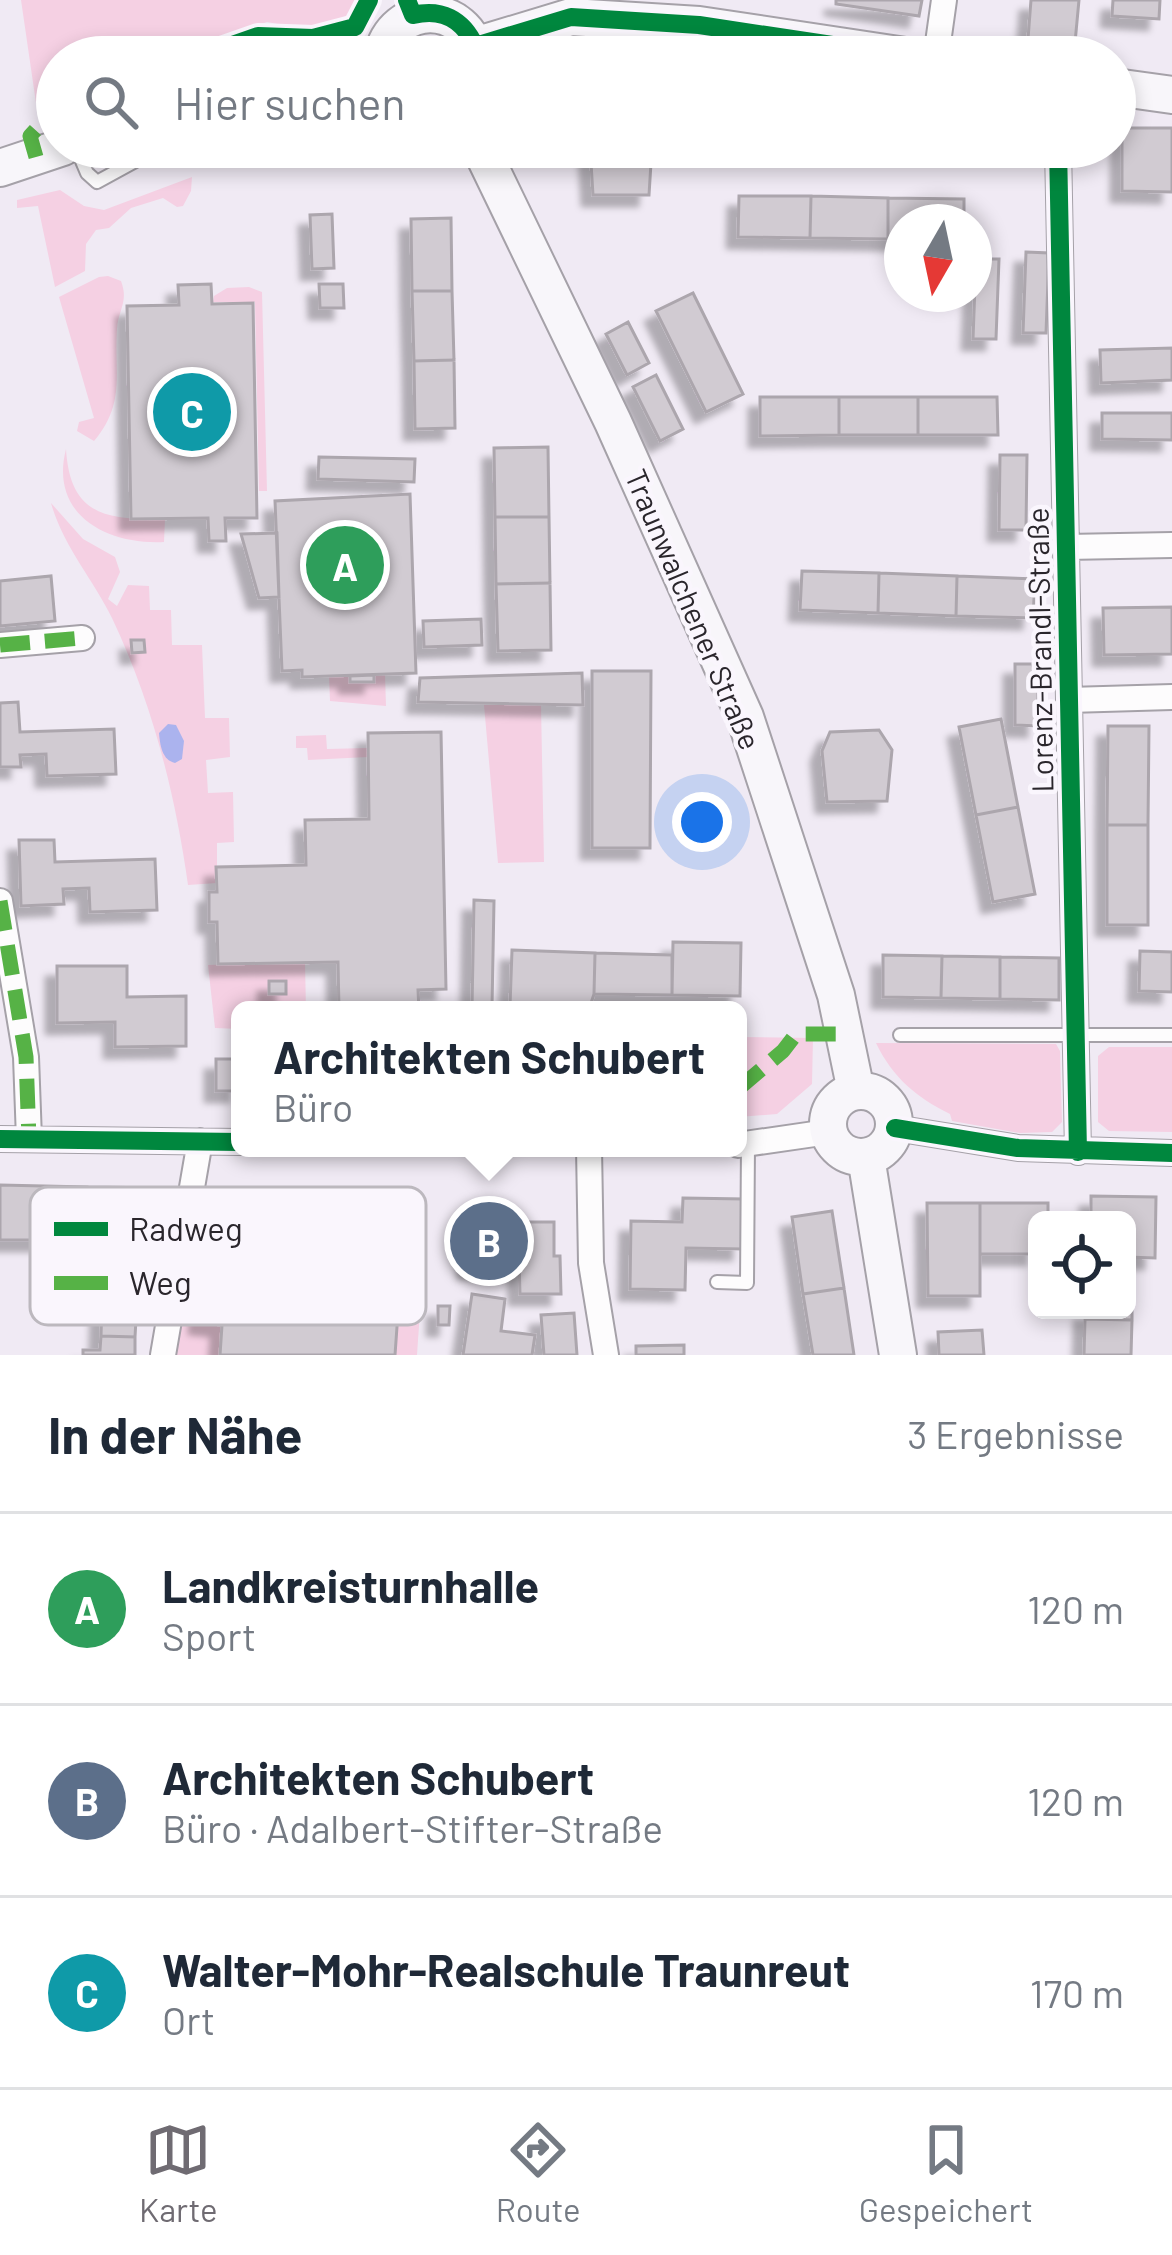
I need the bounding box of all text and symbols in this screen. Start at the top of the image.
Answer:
search box [36,36,1136,168]
icon: search [78,69,144,135]
text: Hier suchen [174,75,406,129]
north arrow [884,204,992,312]
pin: C [153,367,231,457]
street label: Traunwalchener Straße [619,463,769,755]
street label: Lorenz-Brandl-Straße [1019,507,1059,793]
pin: A [306,520,384,610]
your location [672,792,732,852]
popup [231,1001,747,1157]
text: Architekten Schubert [273,1029,705,1083]
text: Büro [273,1083,353,1130]
legend [30,1187,426,1325]
pin: B [450,1196,528,1286]
text: Radweg [129,1208,243,1248]
map controls [1028,1211,1136,1319]
button: locate [1028,1211,1136,1319]
text: Weg [129,1262,192,1302]
text: In der Nähe [48,1403,302,1464]
text: 3 Ergebnisse [907,1410,1124,1457]
text: Landkreisturnhalle [162,1558,539,1612]
text: A [74,1585,100,1632]
text: 120 m [1027,1585,1124,1632]
text: Sport [162,1612,256,1659]
text: Architekten Schubert [162,1750,594,1804]
text: B [75,1777,99,1824]
text: 120 m [1027,1777,1124,1824]
text: Büro · Adalbert-Stifter-Straße [162,1804,663,1851]
text: Walter-Mohr-Realschule Traunreut [162,1942,850,1996]
text: C [75,1969,99,2016]
text: 170 m [1030,1969,1124,2016]
text: Ort [162,1996,215,2043]
tab: Karte [139,2117,218,2229]
tab: Route [496,2117,581,2229]
tab: Gespeichert [859,2117,1033,2229]

